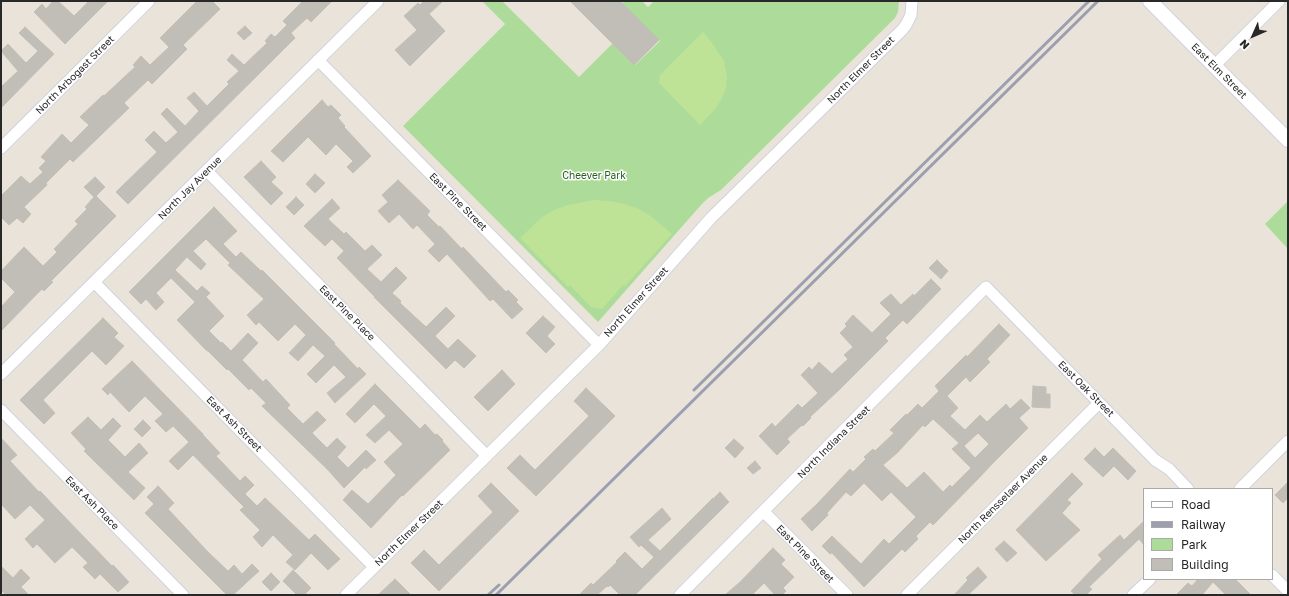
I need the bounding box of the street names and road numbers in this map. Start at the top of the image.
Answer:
street label: North Arbogast Street [33,33,117,117]
street label: North Elmer Street [825,34,897,106]
street label: East Elm Street [1189,41,1249,101]
street label: North Jay Avenue [156,154,224,222]
street label: East Pine Street [427,171,489,233]
street label: North Elmer Street [601,264,671,340]
street label: East Pine Place [317,283,377,343]
street label: East Oak Street [1056,359,1116,419]
street label: East Ash Street [204,394,264,454]
street label: North Indiana Street [795,403,873,481]
street label: North Rensselaer Avenue [956,452,1050,546]
street label: East Ash Place [63,474,121,532]
street label: North Elmer Street [372,497,446,569]
street label: East Pine Street [774,523,836,585]

